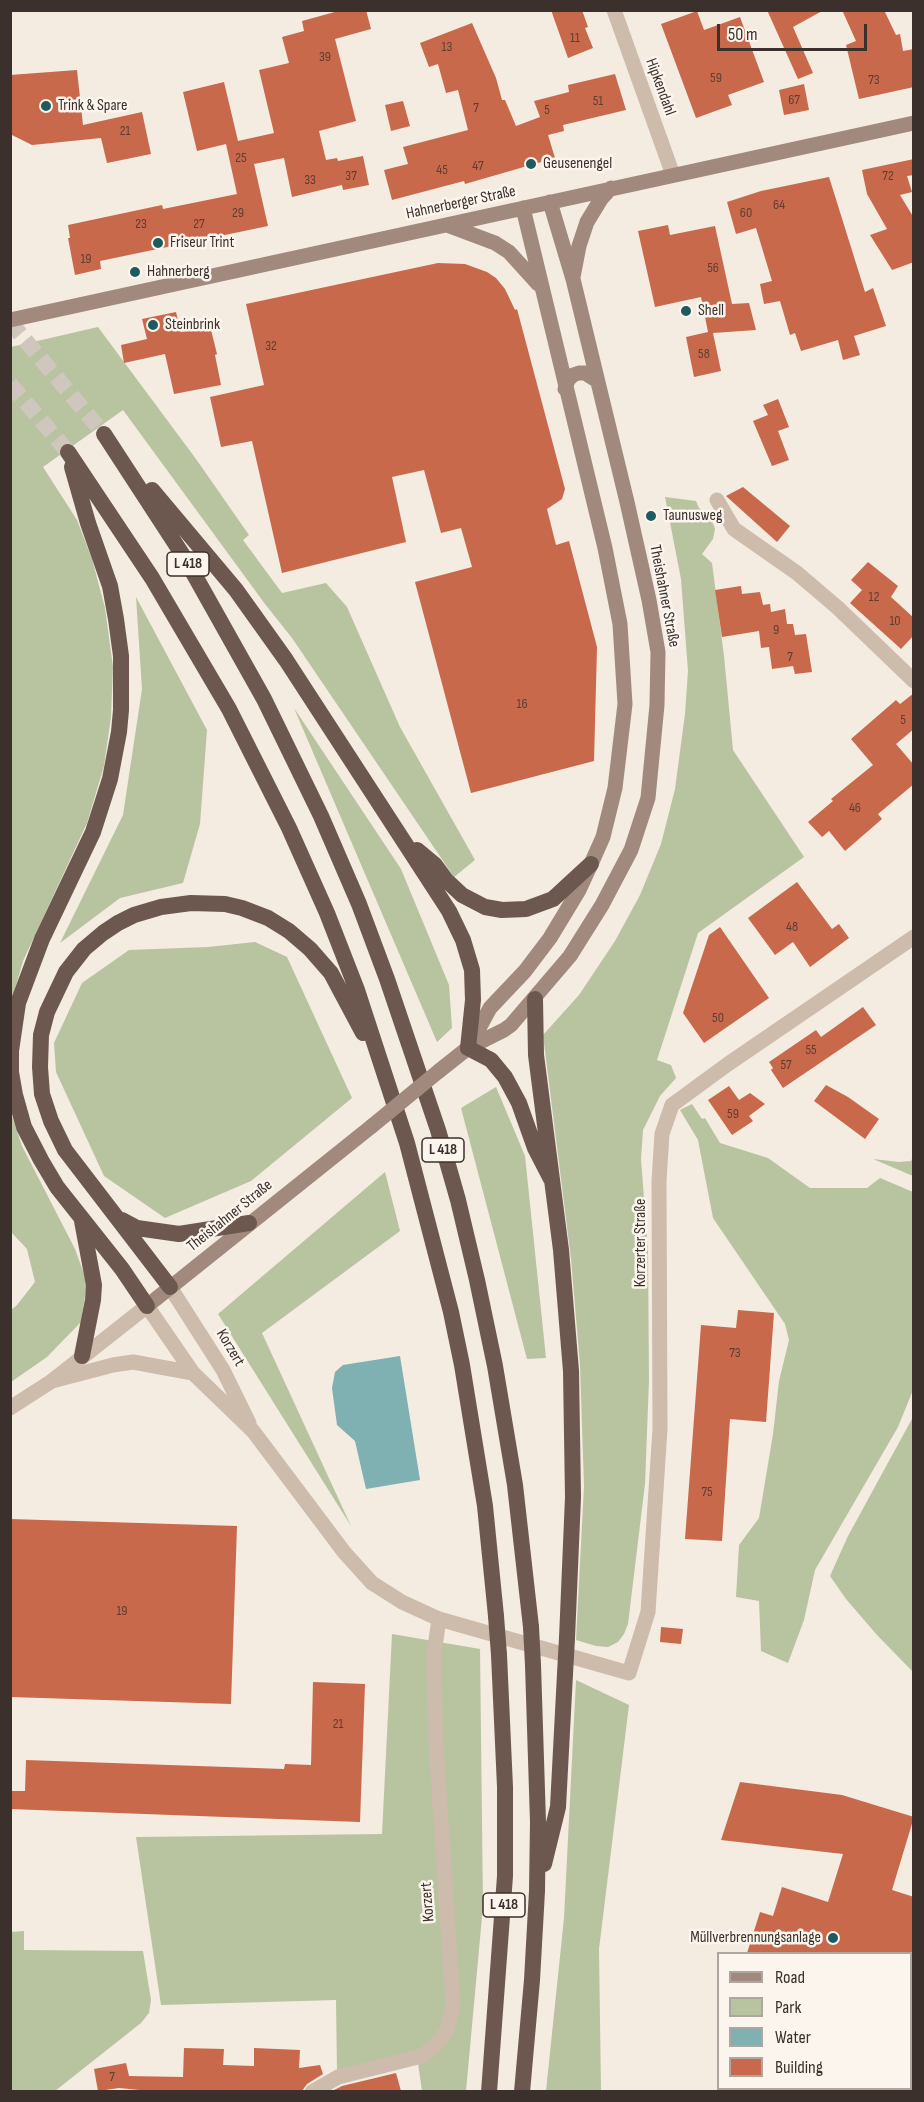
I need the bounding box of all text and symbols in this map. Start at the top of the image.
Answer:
scale bar [720,12,870,50]
text: 50 m [728,24,758,45]
house number: 11 [570,30,580,46]
house number: 13 [442,39,452,55]
house number: 39 [319,49,331,65]
street label: Hipkendahl [641,56,679,118]
house number: 59 [710,70,722,86]
house number: 73 [868,72,880,88]
house number: 67 [788,92,800,108]
house number: 51 [593,93,603,109]
place label: Trink & Spare [58,96,127,116]
marker: Trink & Spare [39,99,53,113]
house number: 7 [473,100,479,116]
house number: 5 [544,102,550,118]
house number: 21 [120,123,130,139]
house number: 25 [235,150,247,166]
place label: Geusenengel [543,154,612,174]
marker: Geusenengel [524,157,538,171]
house number: 47 [472,158,484,174]
house number: 45 [436,162,448,178]
house number: 37 [345,168,357,184]
house number: 72 [882,168,894,184]
house number: 33 [304,172,316,188]
street label: Hahnerberger Straße [404,182,518,224]
house number: 64 [773,197,785,213]
house number: 29 [232,205,244,221]
house number: 60 [740,205,752,221]
house number: 23 [135,216,147,232]
house number: 27 [193,216,205,232]
place label: Friseur Trint [170,233,234,253]
marker: Friseur Trint [151,236,165,250]
house number: 19 [80,251,92,267]
house number: 56 [707,260,719,276]
place label: Hahnerberg [147,262,210,282]
marker: Hahnerberg [128,265,142,279]
place label: Shell [698,301,724,321]
marker: Shell [679,304,693,318]
place label: Steinbrink [165,315,220,335]
marker: Steinbrink [146,318,160,332]
house number: 32 [265,338,277,354]
house number: 58 [698,346,710,362]
place label: Taunusweg [663,506,722,526]
marker: Taunusweg [644,509,658,523]
street label: Theishahner Straße [645,543,683,649]
road number: L 418 [167,552,209,576]
house number: 12 [869,589,879,605]
house number: 10 [889,613,901,629]
house number: 9 [773,622,779,638]
house number: 7 [787,649,793,665]
house number: 16 [516,696,528,712]
house number: 5 [900,712,906,728]
house number: 46 [849,800,861,816]
house number: 48 [786,919,798,935]
house number: 50 [712,1010,724,1026]
house number: 55 [805,1042,817,1058]
house number: 57 [780,1057,792,1073]
house number: 59 [727,1106,739,1122]
road number: L 418 [422,1138,464,1162]
street label: Theishahner Straße [184,1176,276,1256]
street label: Korzerter Straße [631,1199,651,1287]
street label: Korzert [212,1326,248,1370]
house number: 73 [729,1345,741,1361]
house number: 75 [701,1484,713,1500]
house number: 19 [116,1603,128,1619]
house number: 21 [333,1716,343,1732]
street label: Korzert [417,1881,439,1923]
road number: L 418 [483,1893,525,1917]
place label: Müllverbrennungsanlage [690,1928,821,1948]
marker: Müllverbrennungsanlage [826,1931,840,1945]
legend [717,1952,912,2090]
text: Road [775,1967,805,1988]
text: Park [775,1997,801,2018]
text: Water [775,2027,811,2048]
text: Building [775,2057,823,2078]
house number: 7 [109,2069,115,2085]

